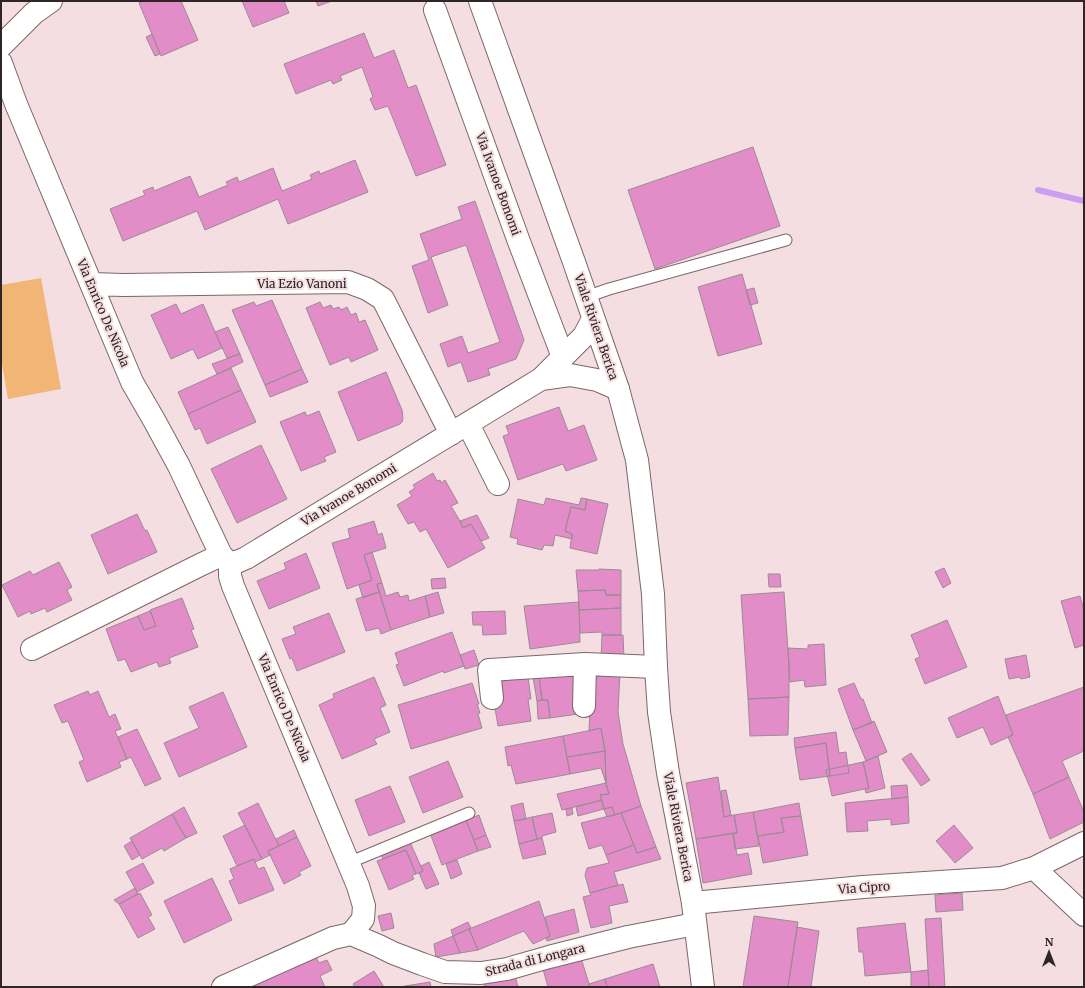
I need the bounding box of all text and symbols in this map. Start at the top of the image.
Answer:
street label: Via Ivanoe Bonomi [472,129,524,238]
street label: Via Enrico De Nicola [73,256,133,370]
street label: Viale Riviera Berica [571,271,622,382]
street label: Via Ezio Vanoni [256,276,347,291]
street label: Via Ivanoe Bonomi [297,460,399,530]
street label: Via Enrico De Nicola [254,651,314,765]
street label: Viale Riviera Berica [660,770,697,883]
street label: Via Cipro [837,878,890,897]
north arrow [1029,932,1069,972]
text: N [1045,935,1054,949]
street label: Strada di Longara [484,940,587,979]

